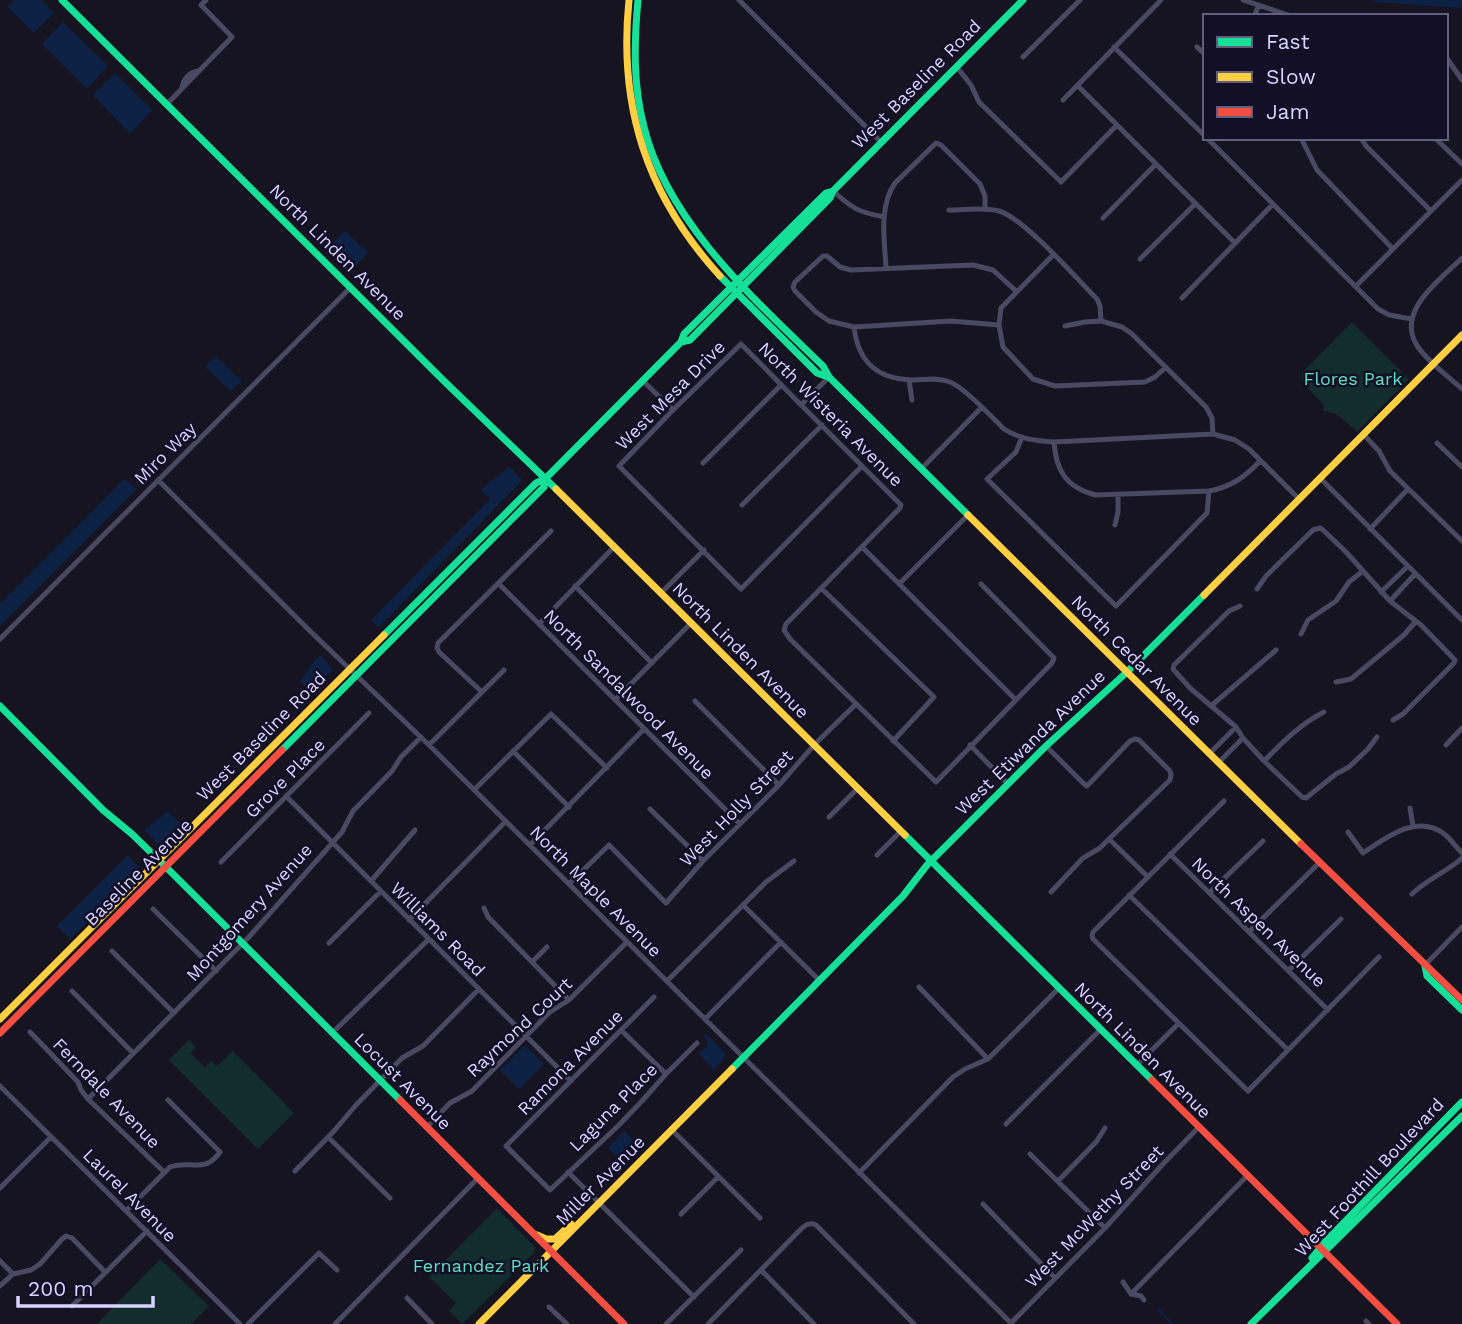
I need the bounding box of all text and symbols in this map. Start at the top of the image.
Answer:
legend [1203,14,1448,140]
street label: West Baseline Road [847,15,985,153]
text: Fast [1266,29,1310,54]
text: Slow [1266,64,1316,89]
text: Jam [1266,99,1309,124]
street label: North Linden Avenue [265,179,411,325]
street label: West Mesa Drive [611,336,729,454]
street label: North Wisteria Avenue [754,337,908,491]
park label: Flores Park [1303,368,1403,389]
street label: Miro Way [130,417,201,488]
street label: North Linden Avenue [668,577,814,723]
street label: North Cedar Avenue [1067,590,1207,730]
street label: North Sandalwood Avenue [540,605,718,783]
street label: West Etiwanda Avenue [951,665,1109,819]
street label: West Baseline Road [192,667,330,805]
street label: Grove Place [241,734,329,822]
street label: West Holly Street [675,745,797,871]
street label: Baseline Avenue [80,814,196,930]
street label: North Maple Avenue [526,821,666,961]
street label: Montgomery Avenue [182,839,316,985]
street label: North Aspen Avenue [1188,853,1330,991]
street label: Williams Road [386,877,490,981]
street label: Raymond Court [462,973,576,1081]
street label: North Linden Avenue [1070,977,1216,1123]
street label: Ramona Avenue [513,1005,627,1119]
street label: Locust Avenue [350,1028,456,1134]
street label: Ferndale Avenue [49,1033,165,1153]
street label: Laguna Place [565,1059,661,1155]
street label: West Foothill Boulevard [1290,1094,1448,1260]
street label: Miller Avenue [551,1131,649,1229]
street label: West McWethy Street [1021,1140,1168,1291]
street label: Laurel Avenue [79,1144,181,1246]
park label: Fernandez Park [413,1255,549,1276]
scale bar [18,1264,152,1308]
text: 200 m [28,1276,94,1301]

